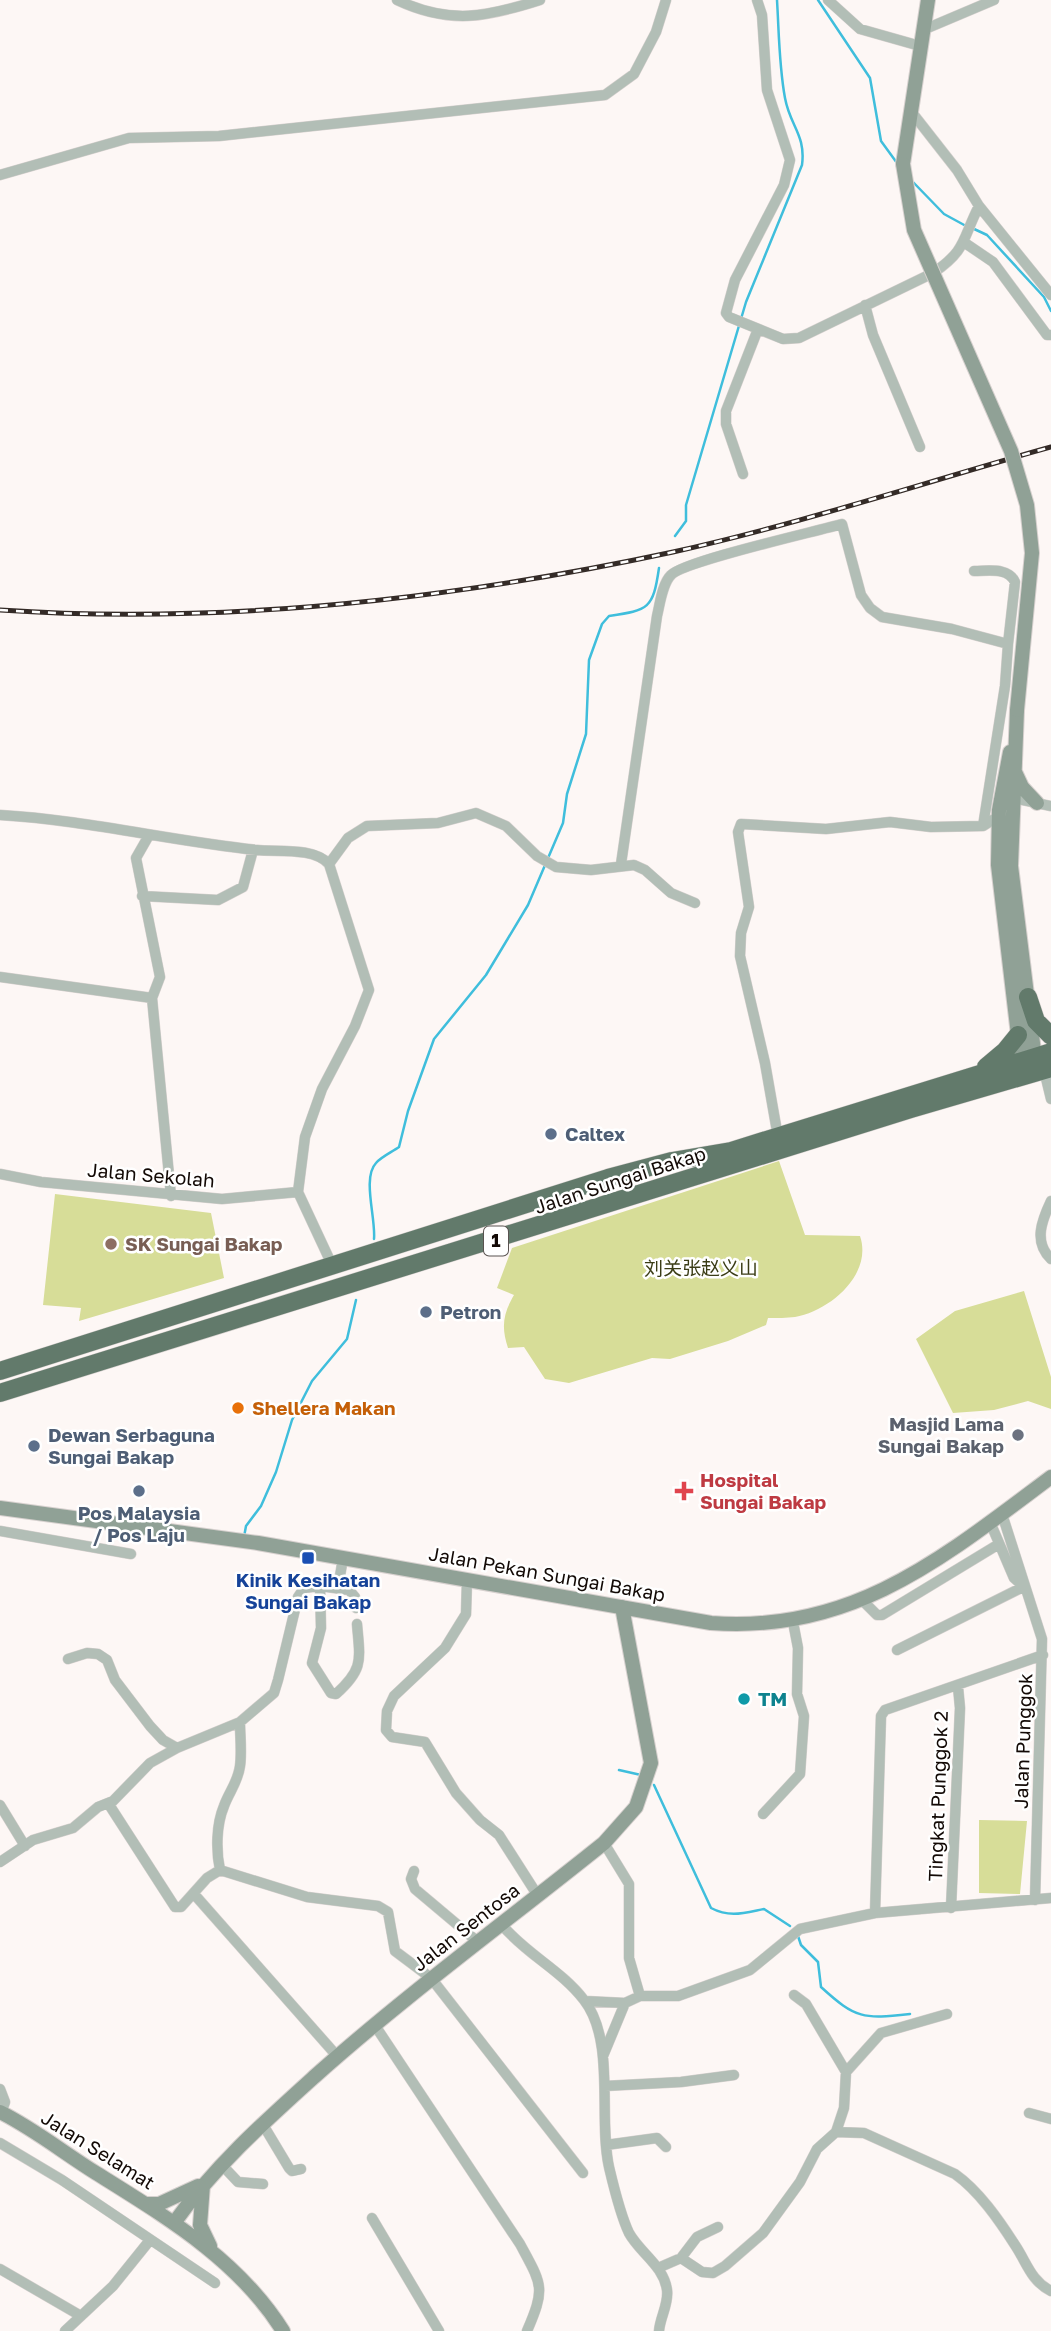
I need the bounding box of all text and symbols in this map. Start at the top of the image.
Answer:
place label: Caltex [565,1122,625,1145]
marker: Caltex [543,1126,559,1142]
street label: Jalan Sungai Bakap [531,1141,708,1218]
street label: Jalan Sekolah [86,1157,216,1192]
road number: 1 [484,1226,508,1256]
place label: SK Sungai Bakap [125,1232,283,1255]
marker: SK Sungai Bakap [103,1236,119,1252]
park label: 刘关张赵义山 [644,1256,758,1279]
place label: Petron [440,1300,501,1323]
marker: Petron [418,1304,434,1320]
place label: Shellera Makan [252,1396,395,1419]
marker: Shellera Makan [230,1400,246,1416]
place label: Masjid Lama Sungai Bakap [878,1412,1004,1457]
place label: Dewan Serbaguna Sungai Bakap [48,1423,215,1468]
marker: Masjid Lama Sungai Bakap [1010,1427,1026,1443]
marker: Dewan Serbaguna Sungai Bakap [26,1438,42,1454]
place label: Hospital Sungai Bakap [700,1468,826,1513]
marker: Hospital Sungai Bakap [674,1481,694,1501]
marker: Pos Malaysia / Pos Laju [131,1483,147,1499]
place label: Pos Malaysia / Pos Laju [78,1501,200,1546]
street label: Jalan Pekan Sungai Bakap [427,1541,667,1606]
marker: Kinik Kesihatan Sungai Bakap [300,1550,316,1566]
place label: Kinik Kesihatan Sungai Bakap [236,1568,380,1613]
street label: Jalan Punggok [1009,1673,1036,1809]
place label: TM [758,1687,787,1710]
marker: TM [736,1691,752,1707]
street label: Tingkat Punggok 2 [923,1710,952,1882]
street label: Jalan Sentosa [408,1878,524,1975]
street label: Jalan Selamat [37,2106,159,2194]

